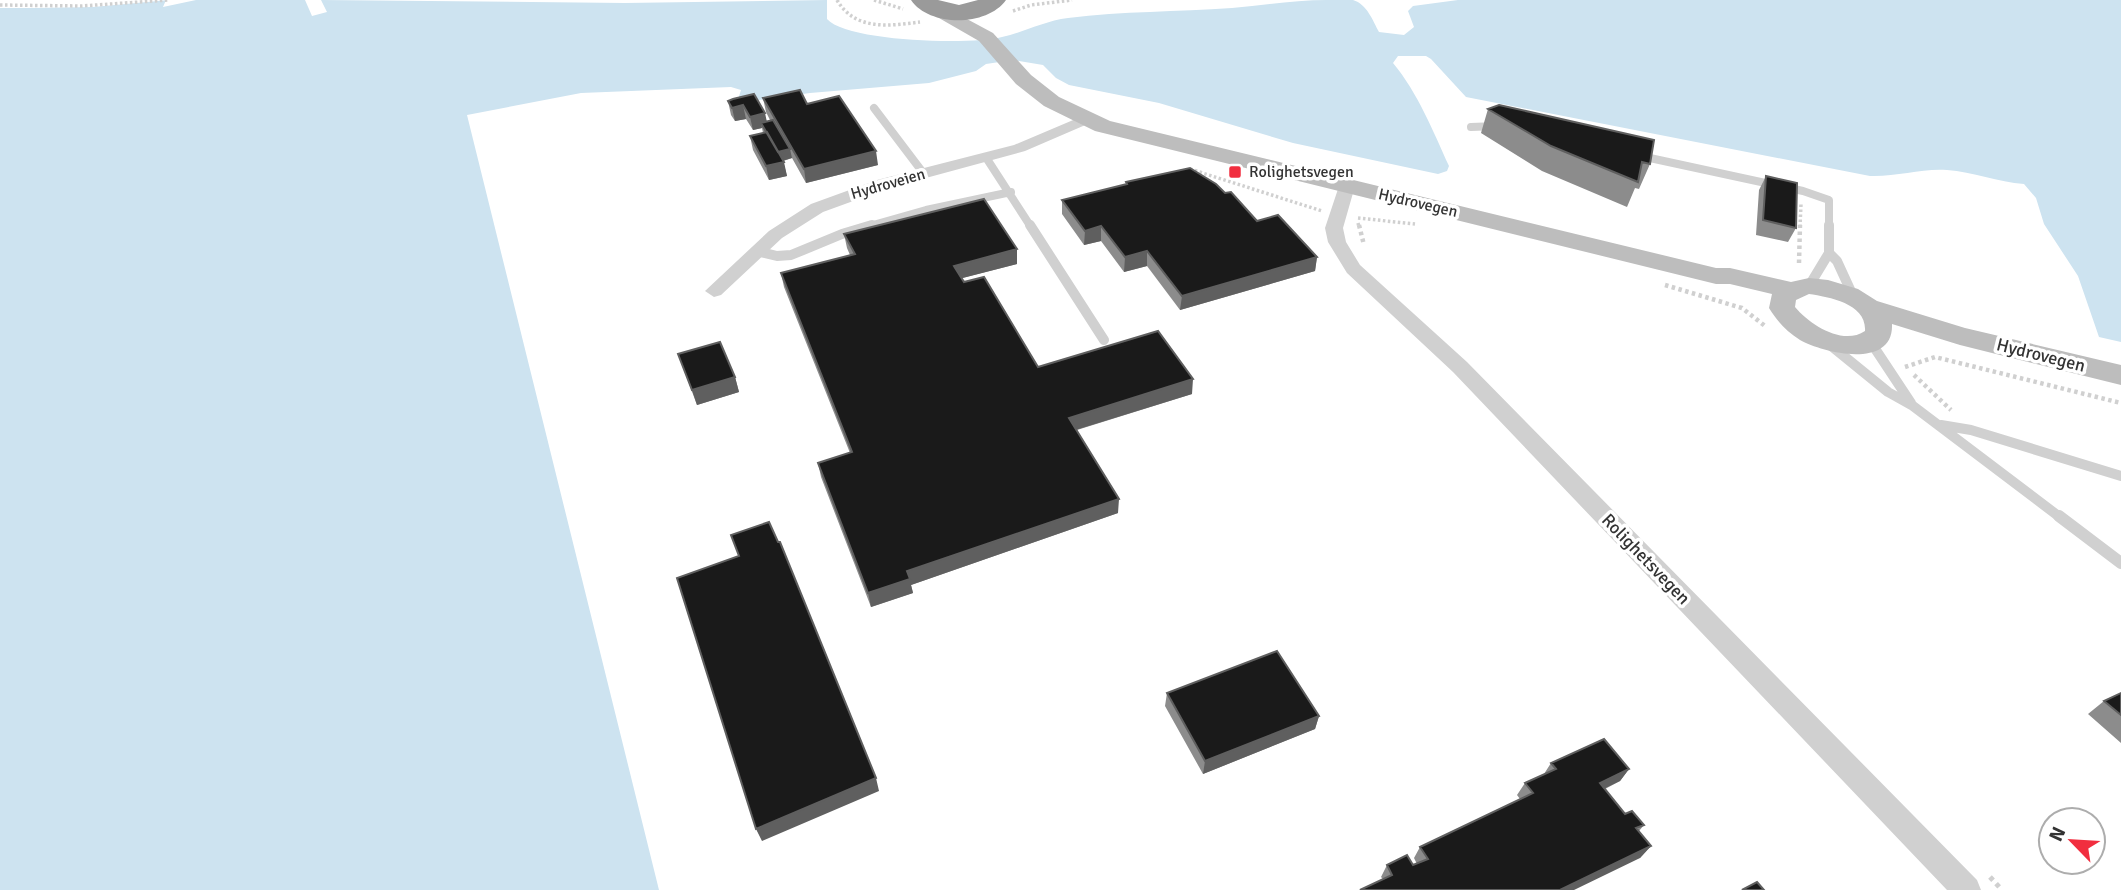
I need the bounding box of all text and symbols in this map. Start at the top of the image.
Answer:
place label: Rolighetsvegen [1249,162,1354,182]
street label: Hydroveien [848,164,928,204]
marker: Rolighetsvegen [1227,164,1243,180]
street label: Hydrovegen [1376,184,1460,222]
street label: Hydrovegen [1994,333,2088,377]
street label: Rolighetsvegen [1597,509,1695,609]
north arrow [2037,806,2107,876]
text: N [2044,823,2071,845]

